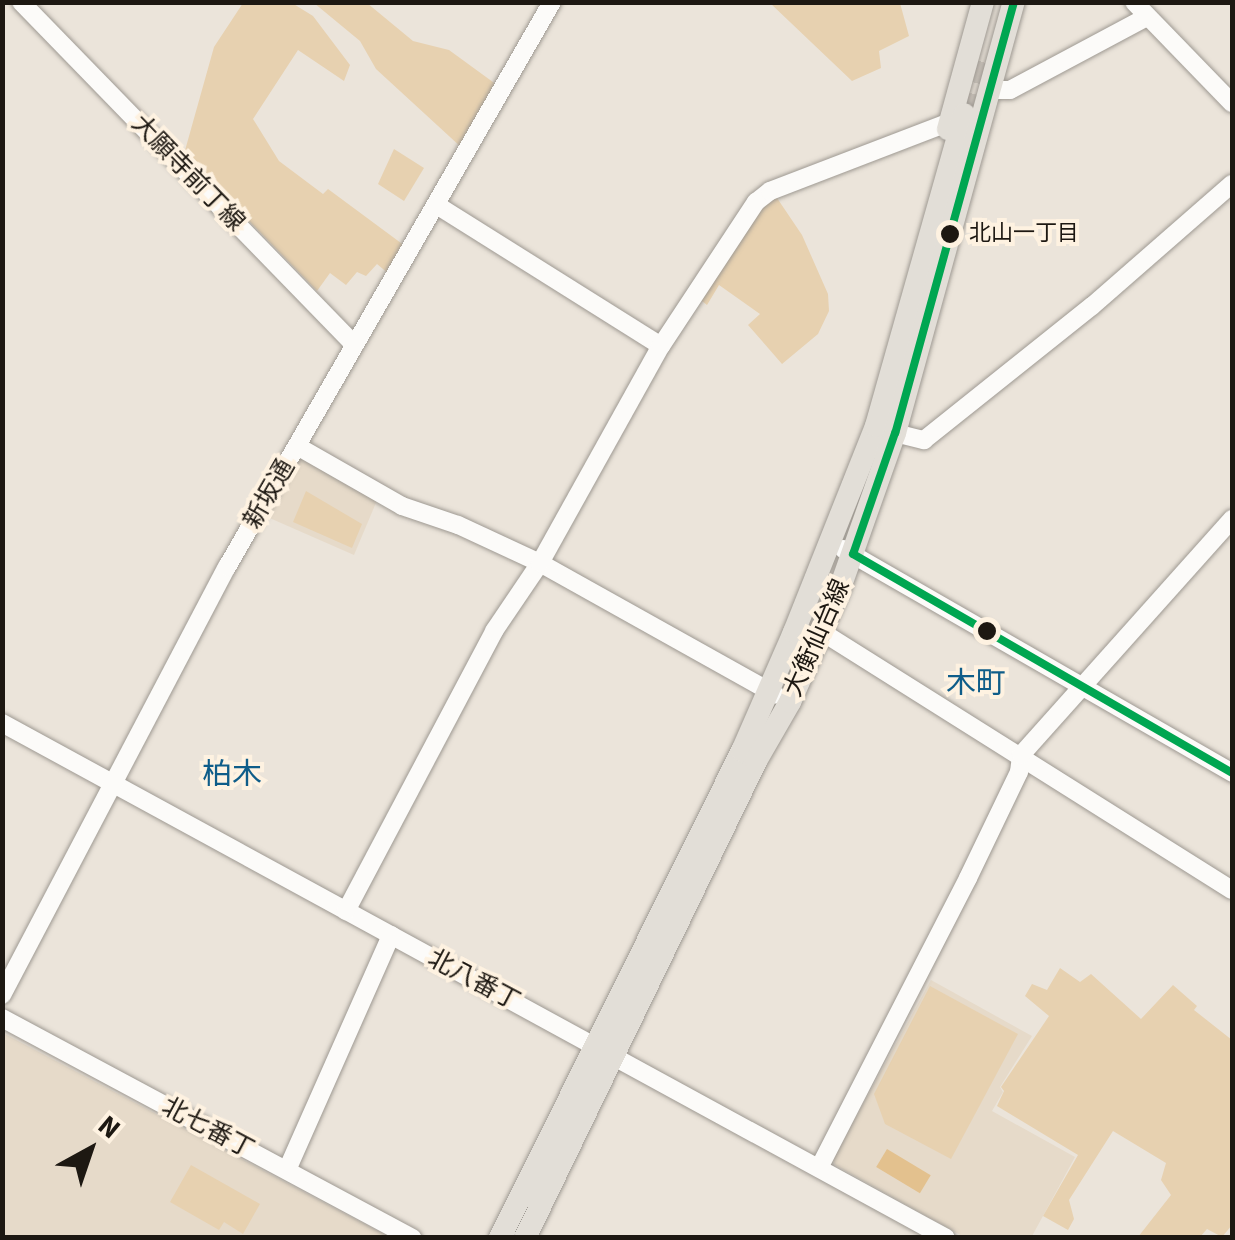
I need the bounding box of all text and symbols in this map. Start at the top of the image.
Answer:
street label: 大願寺前丁線 [125,109,251,237]
place label: 北山一丁目 [969,221,1079,247]
marker: 北山一丁目 [940,224,960,244]
street label: 新坂通 [237,454,301,534]
street label: 大衡仙台線 [778,575,856,701]
unlabelled marker [977,621,997,641]
district label: 木町 [946,666,1006,702]
district label: 柏木 [202,757,262,793]
street label: 北八番丁 [423,943,525,1017]
street label: 北七番丁 [157,1091,259,1165]
north arrow [40,1100,140,1200]
text: N [89,1106,129,1148]

